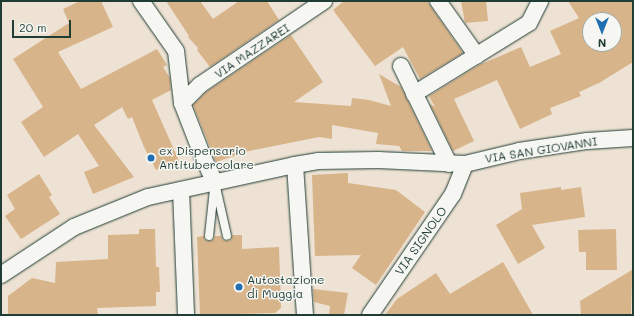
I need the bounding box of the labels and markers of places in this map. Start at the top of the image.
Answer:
place label: ex Dispensario Antitubercolare [159,144,254,172]
marker: ex Dispensario Antitubercolare [146,153,156,163]
place label: Autostazione di Muggia [247,273,324,301]
marker: Autostazione di Muggia [234,282,244,292]

